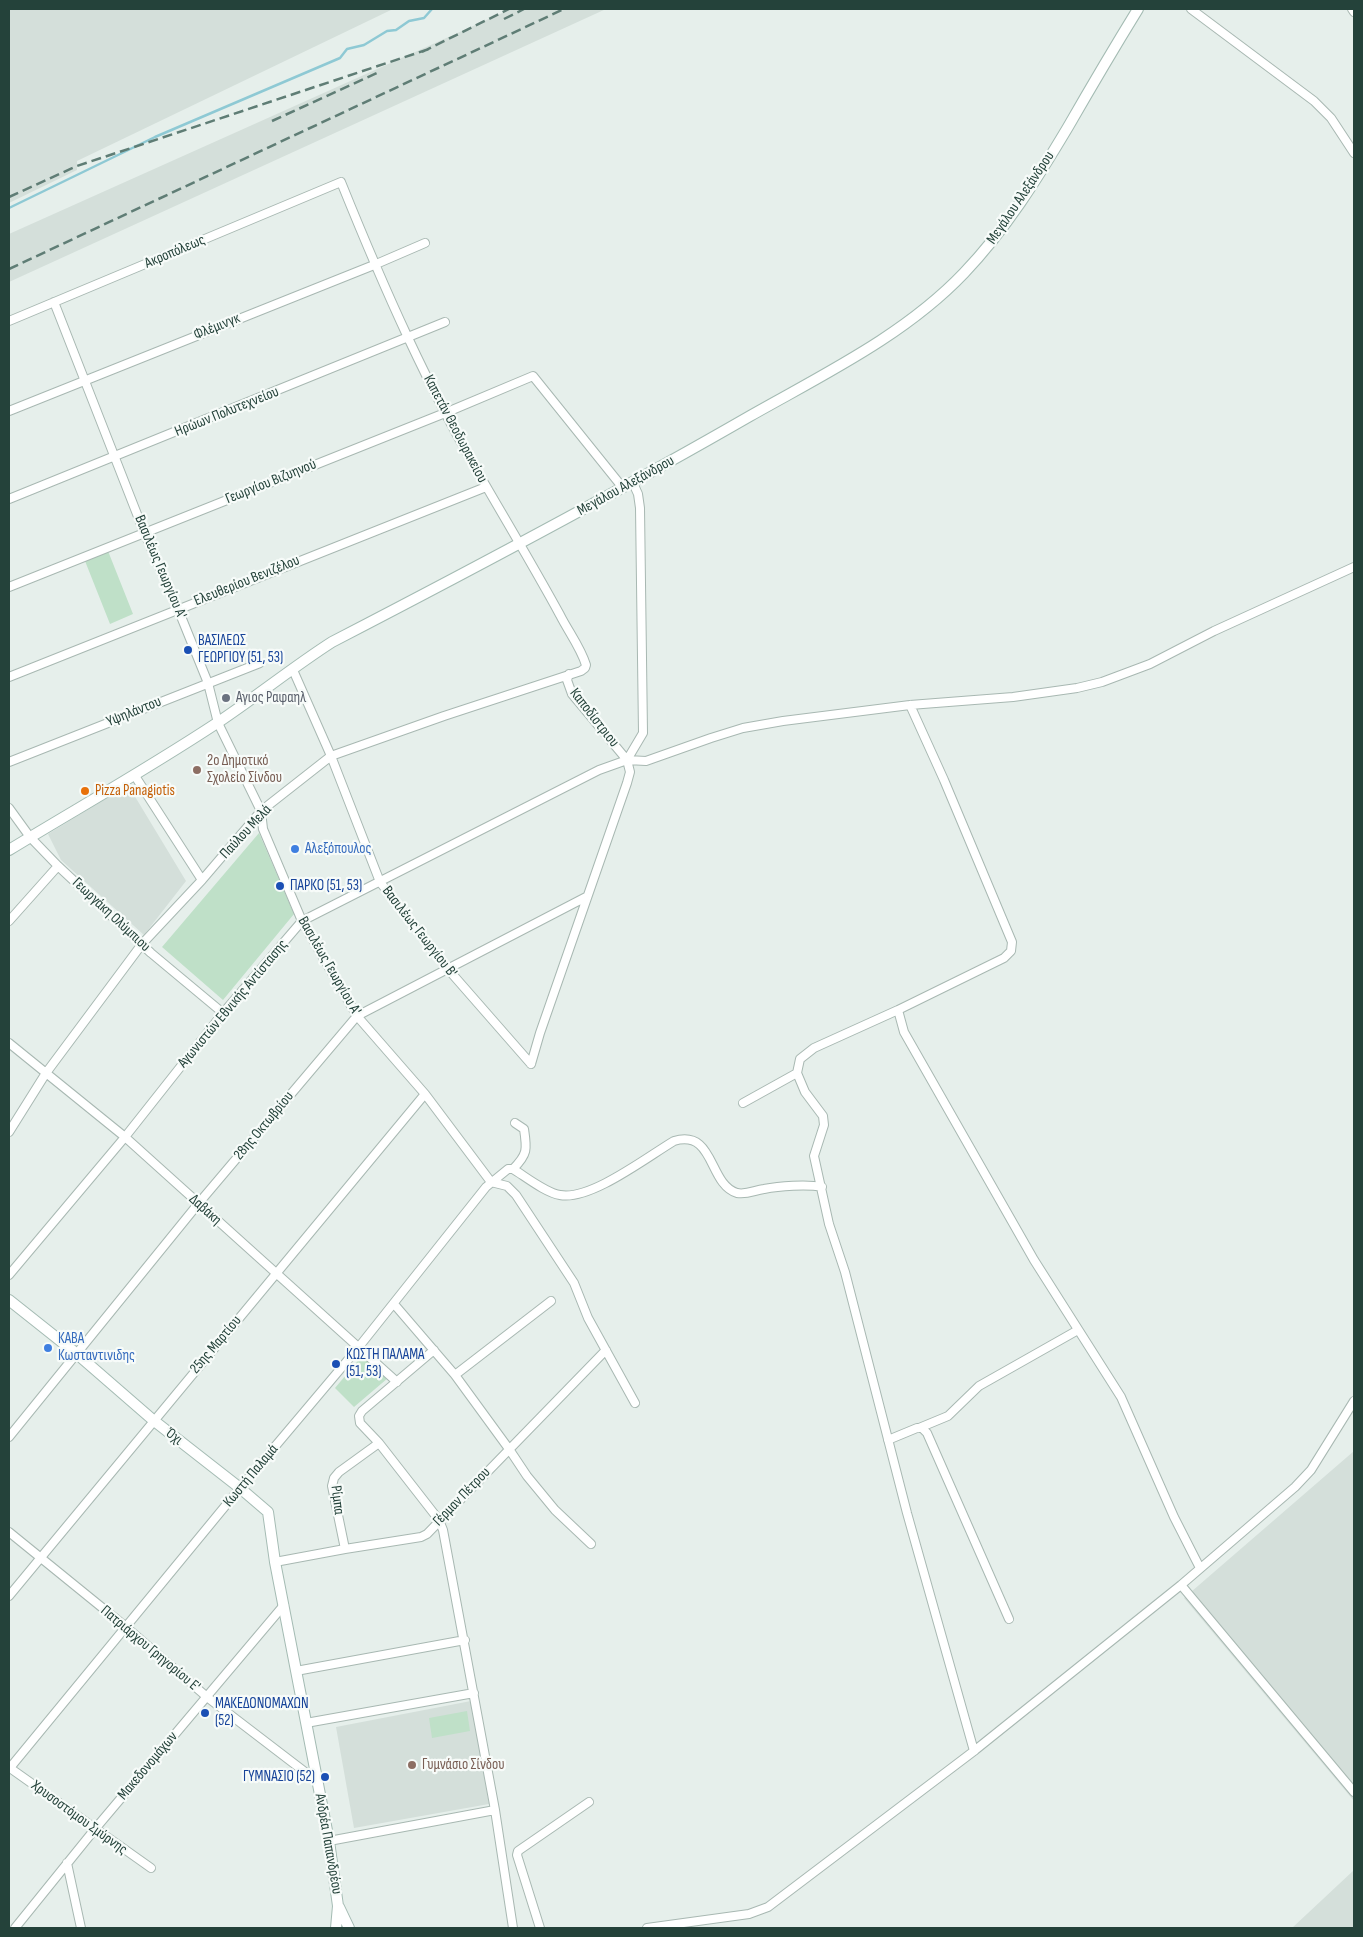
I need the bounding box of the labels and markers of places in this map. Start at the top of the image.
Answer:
place label: ΒΑΣΙΛΕΩΣ ΓΕΩΡΓΙΟΥ (51, 53) [198,632,283,667]
marker: ΒΑΣΙΛΕΩΣ ΓΕΩΡΓΙΟΥ (51, 53) [182,644,194,656]
place label: Αγιος Ραφαηλ [236,689,306,707]
marker: Αγιος Ραφαηλ [220,692,232,704]
place label: 2o Δημοτικό Σχολείο Σίνδου [207,752,282,787]
marker: 2o Δημοτικό Σχολείο Σίνδου [191,764,203,776]
place label: Pizza Panagiotis [95,782,175,800]
marker: Pizza Panagiotis [79,785,91,797]
place label: Αλεξόπουλος [305,840,371,858]
marker: Αλεξόπουλος [289,843,301,855]
place label: ΠΑΡΚΟ (51, 53) [290,877,362,895]
marker: ΠΑΡΚΟ (51, 53) [274,880,286,892]
place label: ΚΑΒΑ Κωσταντινιδης [58,1330,135,1365]
marker: ΚΑΒΑ Κωσταντινιδης [42,1342,54,1354]
place label: ΚΩΣΤΗ ΠΑΛΑΜΑ (51, 53) [346,1346,425,1381]
marker: ΚΩΣΤΗ ΠΑΛΑΜΑ (51, 53) [330,1358,342,1370]
place label: ΜΑΚΕΔΟΝΟΜΑΧΩΝ (52) [215,1695,309,1730]
marker: ΜΑΚΕΔΟΝΟΜΑΧΩΝ (52) [199,1707,211,1719]
place label: Γυμνάσιο Σίνδου [422,1756,505,1774]
marker: Γυμνάσιο Σίνδου [406,1759,418,1771]
place label: ΓΥΜΝΑΣΙΟ (52) [243,1768,315,1786]
marker: ΓΥΜΝΑΣΙΟ (52) [319,1771,331,1783]

